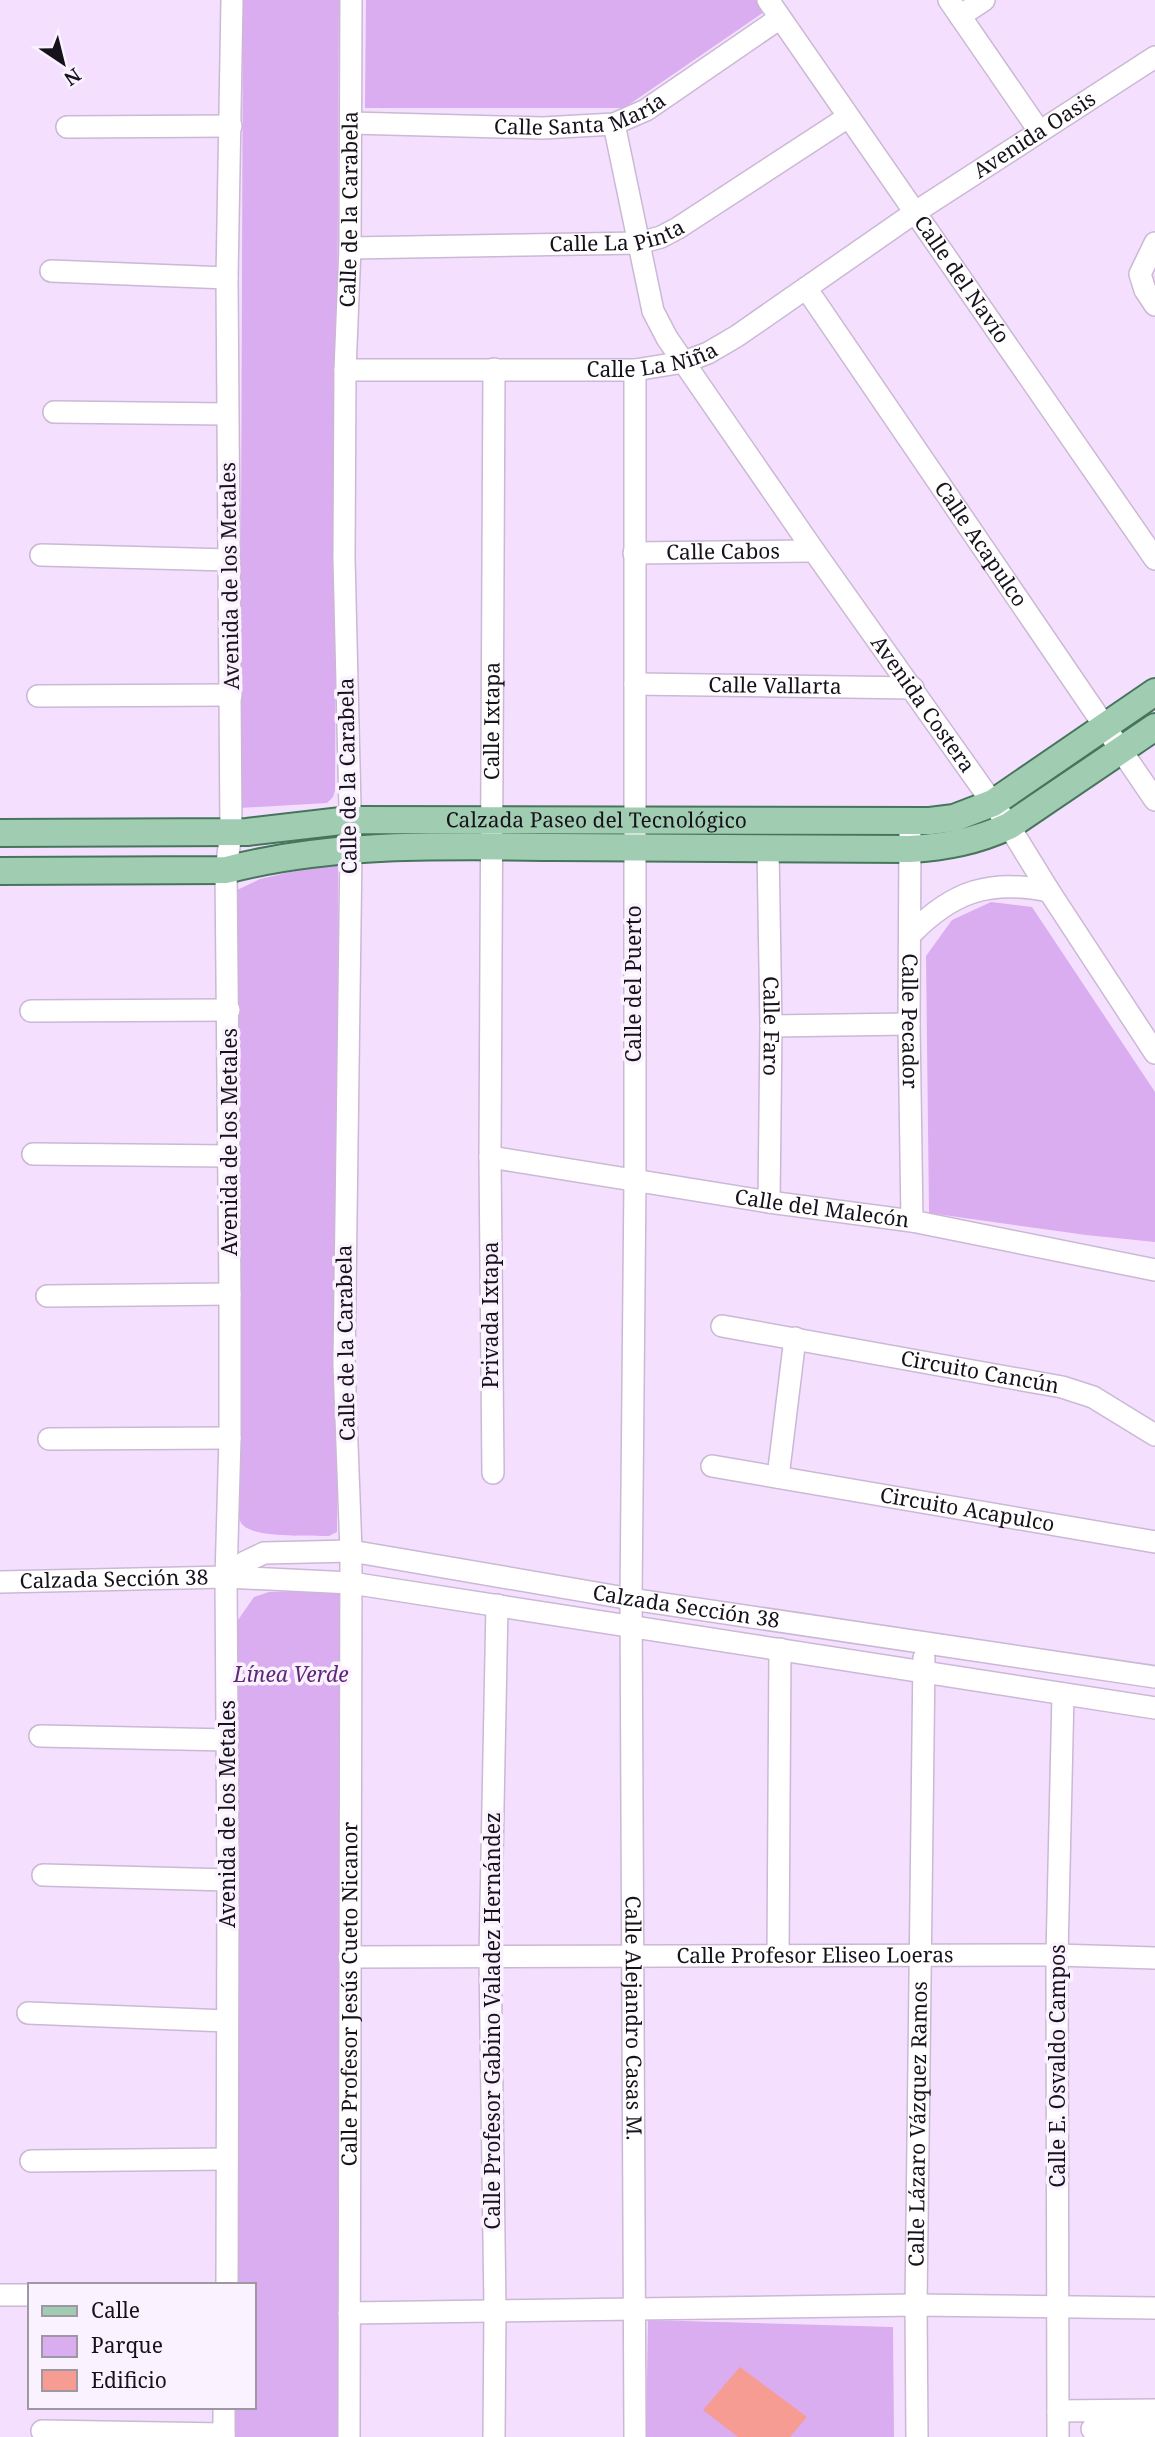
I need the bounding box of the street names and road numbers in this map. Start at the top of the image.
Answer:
street label: Avenida Oasis [967,84,1101,184]
street label: Calle Santa María [494,86,671,141]
street label: Calle de la Carabela [333,111,364,308]
street label: Calle del Navío [908,210,1016,348]
street label: Calle La Pinta [549,212,689,258]
street label: Calle La Niña [586,335,723,383]
street label: Avenida de los Metales [213,462,245,690]
street label: Calle Acapulco [929,475,1034,612]
street label: Calle Cabos [666,536,780,566]
street label: Avenida Costera [865,629,982,778]
street label: Calle Ixtapa [477,662,506,780]
street label: Calle Vallarta [708,670,842,700]
street label: Calle de la Carabela [331,678,363,874]
street label: Calzada Paseo del Tecnológico [446,805,747,834]
street label: Calle del Puerto [619,905,647,1063]
street label: Calle Pecador [896,953,925,1089]
street label: Calle Faro [757,976,786,1076]
street label: Avenida de los Metales [215,1028,243,1256]
street label: Calle del Malecón [733,1182,911,1234]
street label: Privada Ixtapa [476,1241,504,1389]
street label: Calle de la Carabela [329,1245,361,1441]
street label: Circuito Cancún [899,1343,1062,1399]
street label: Circuito Acapulco [878,1480,1057,1538]
street label: Calzada Sección 38 [19,1562,209,1595]
street label: Calzada Sección 38 [591,1578,782,1634]
street label: Avenida de los Metales [213,1700,241,1928]
street label: Calle Profesor Gabino Valadez Hernández [478,1812,506,2230]
street label: Calle Profesor Jesús Cueto Nicanor [335,1822,363,2166]
street label: Calle Alejandro Casas M. [619,1895,649,2141]
street label: Calle Profesor Eliseo Loeras [676,1940,954,1969]
street label: Calle E. Osvaldo Campos [1043,1944,1071,2188]
street label: Calle Lázaro Vázquez Ramos [901,1981,933,2267]

